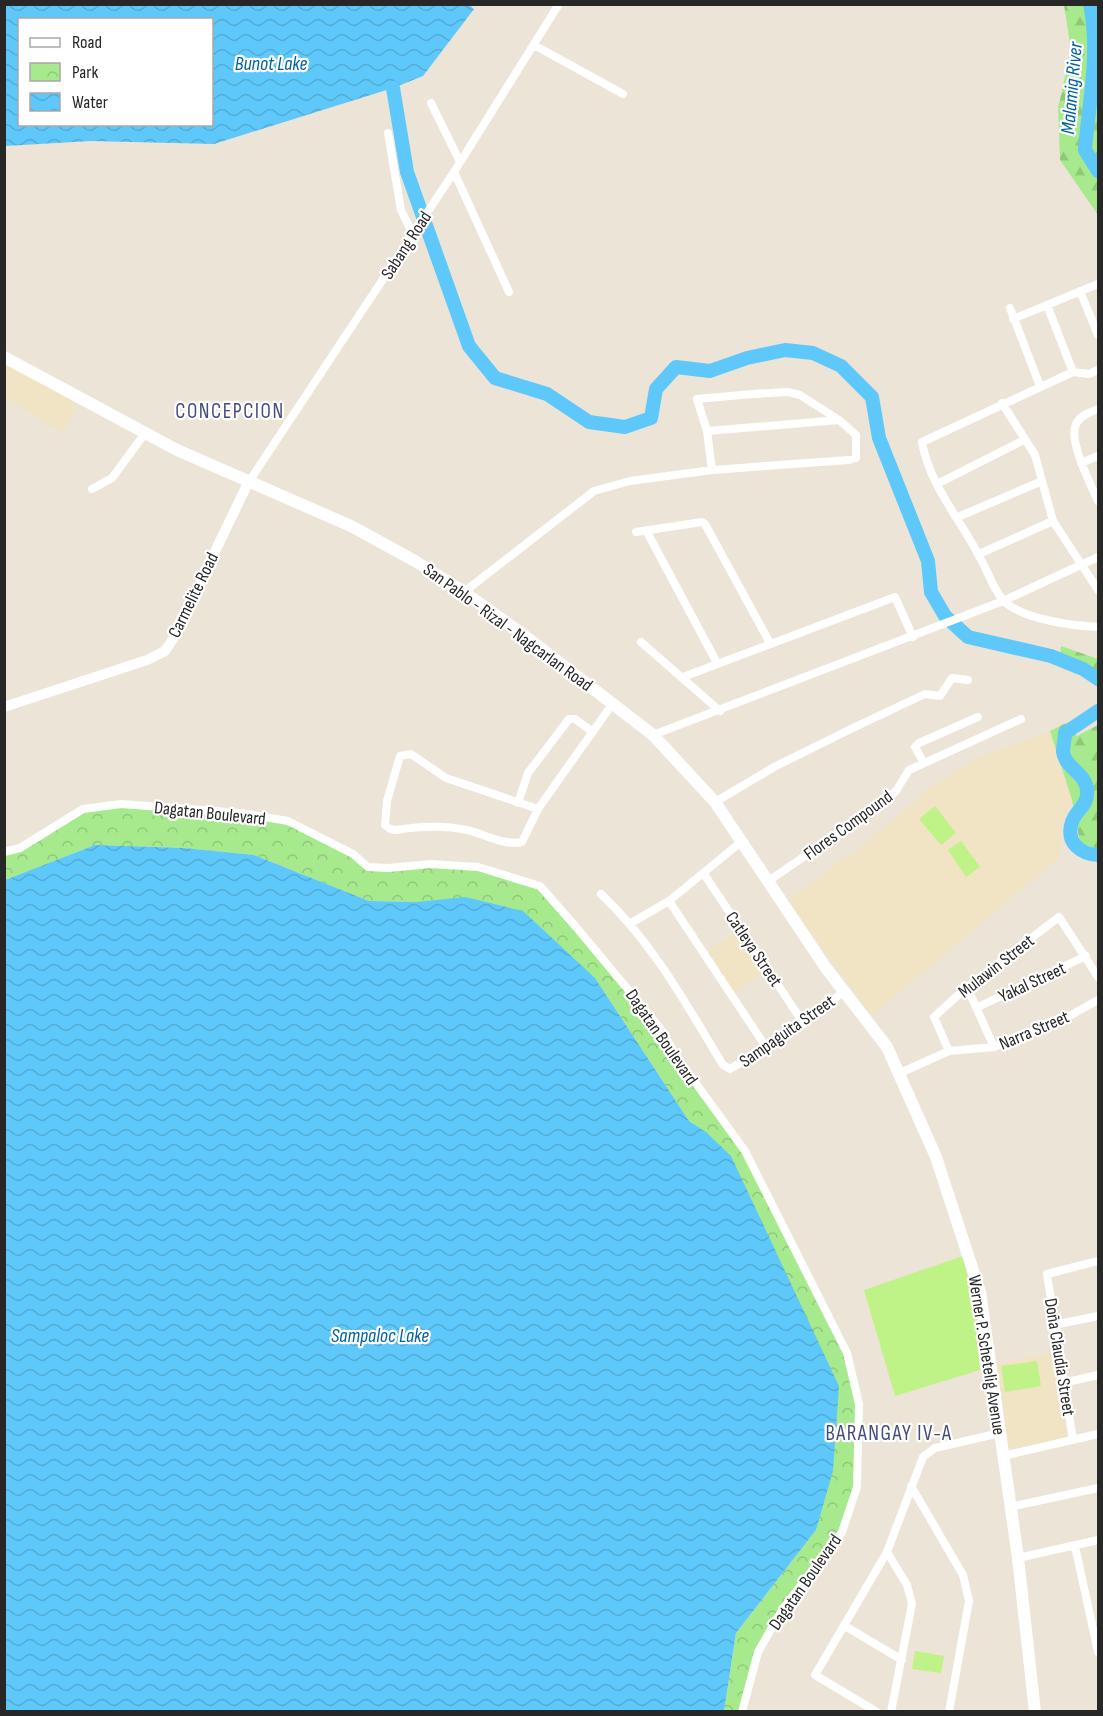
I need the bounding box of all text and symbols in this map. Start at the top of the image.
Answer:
legend [18,18,213,126]
text: Road [72,32,102,53]
water label: Malamig River [1056,40,1088,135]
water label: Bunot Lake [235,52,307,76]
text: Park [72,62,98,83]
text: Water [72,92,108,113]
street label: Sabang Road [377,207,436,283]
district label: CONCEPCION [175,399,285,424]
street label: Carmelite Road [164,549,223,641]
street label: San Pablo - Rizal - Nagcarlan Road [419,559,596,696]
street label: Flores Compound [800,786,897,865]
street label: Dagatan Boulevard [153,797,267,830]
street label: Catleya Street [721,908,787,991]
street label: Mulawin Street [954,930,1039,1002]
street label: Yakal Street [995,958,1070,1007]
street label: Dagatan Boulevard [621,985,702,1089]
street label: Sampaguita Street [735,990,840,1072]
street label: Narra Street [996,1006,1073,1055]
street label: Werner P. Schetelig Avenue [963,1274,1010,1437]
street label: Doña Claudia Street [1040,1297,1079,1418]
water label: Sampaloc Lake [331,1324,429,1348]
district label: BARANGAY IV-A [825,1421,953,1446]
street label: Dagatan Boulevard [765,1530,846,1634]

